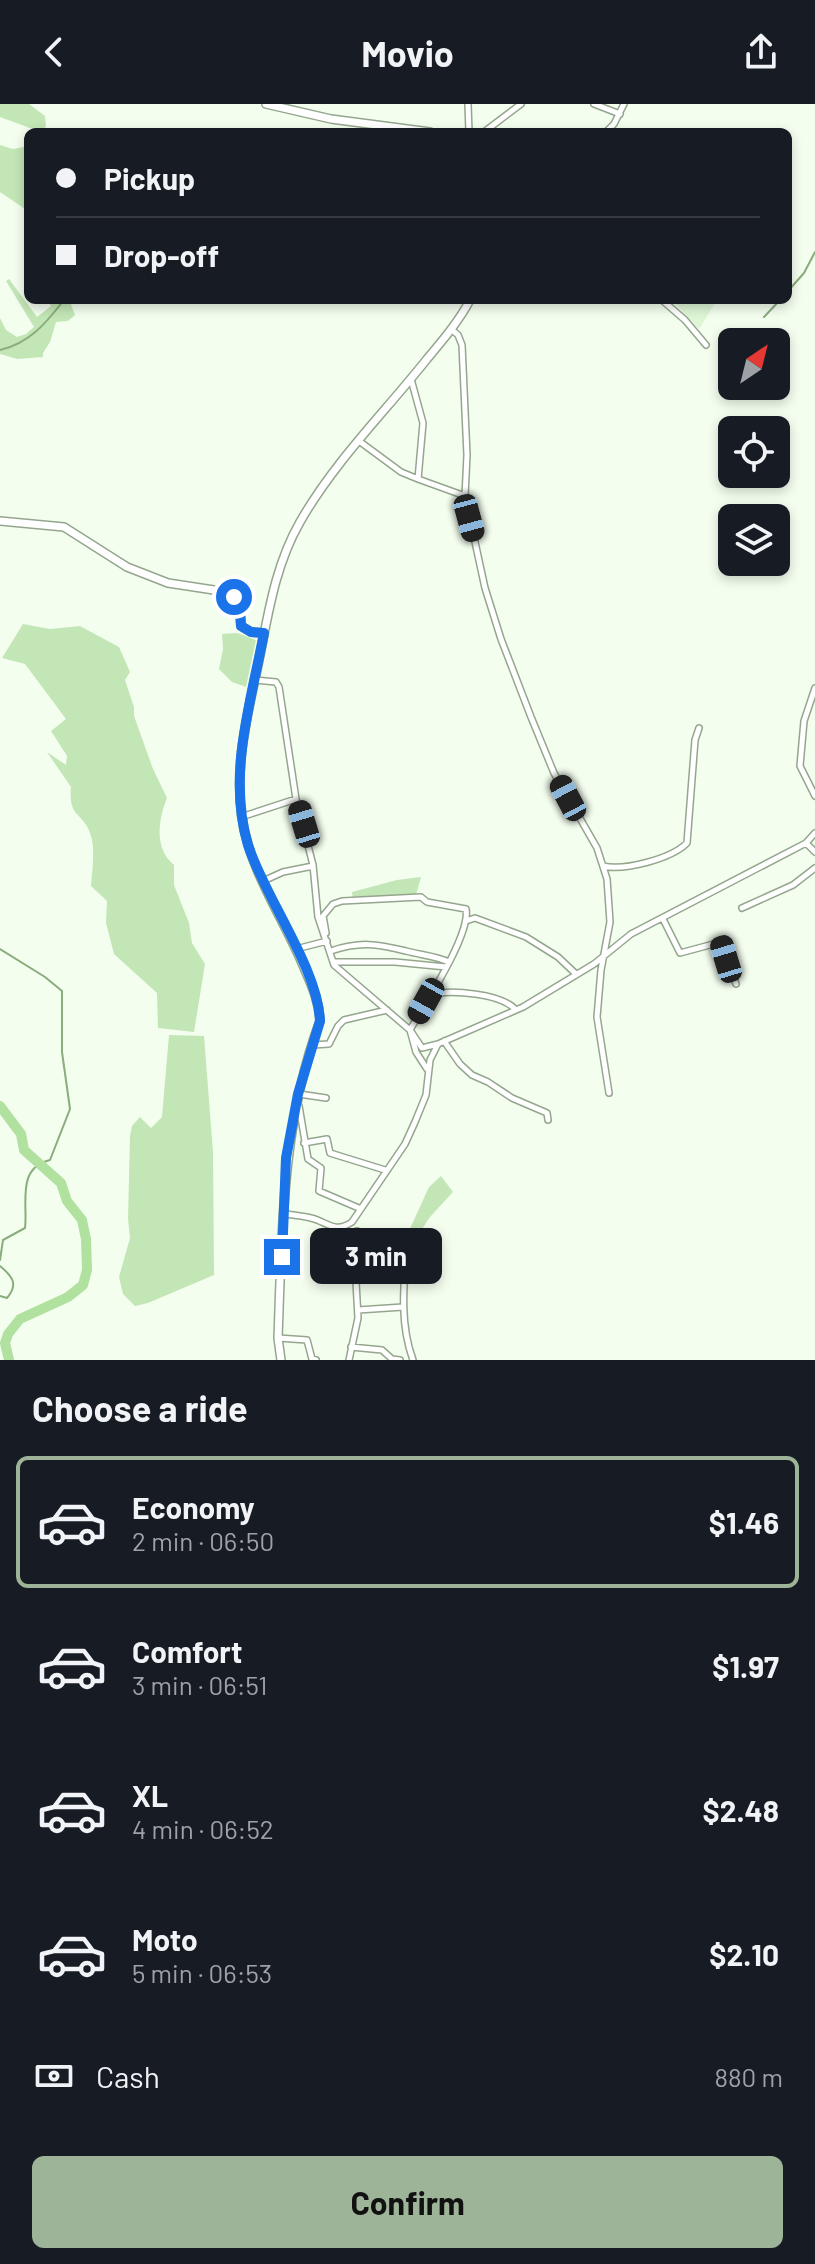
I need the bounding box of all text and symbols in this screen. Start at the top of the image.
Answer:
icon: back [32,30,76,74]
icon: share [739,30,783,74]
text: Movio [361,31,454,74]
text: Pickup [104,160,195,196]
text: Drop-off [104,237,219,273]
north arrow [718,328,790,400]
map controls [718,328,790,576]
button: locate [718,416,790,488]
car [451,492,487,544]
button: layers [718,504,790,576]
route start [216,579,252,615]
car [546,771,590,825]
car [286,798,322,850]
car [708,933,744,985]
car [404,974,448,1028]
callout: 3 min [310,1229,442,1285]
route end [264,1239,300,1275]
text: 3 min [345,1240,407,1271]
text: Choose a ride [32,1386,248,1429]
icon: car [36,1486,108,1558]
text: Economy [132,1489,255,1525]
text: $1.46 [709,1504,779,1540]
text: 2 min · 06:50 [132,1525,274,1556]
icon: car [36,1630,108,1702]
text: Comfort [132,1633,242,1669]
text: $1.97 [712,1648,779,1684]
text: 3 min · 06:51 [132,1669,267,1700]
icon: car [36,1774,108,1846]
text: XL [132,1777,168,1813]
text: $2.48 [703,1792,779,1828]
text: 4 min · 06:52 [132,1813,274,1844]
icon: car [36,1918,108,1990]
text: Moto [132,1921,198,1957]
text: $2.10 [709,1936,779,1972]
text: 5 min · 06:53 [132,1957,272,1988]
icon: cash [32,2054,76,2098]
text: Cash [96,2058,160,2094]
text: 880 m [715,2061,783,2092]
button: Confirm [32,2156,783,2248]

